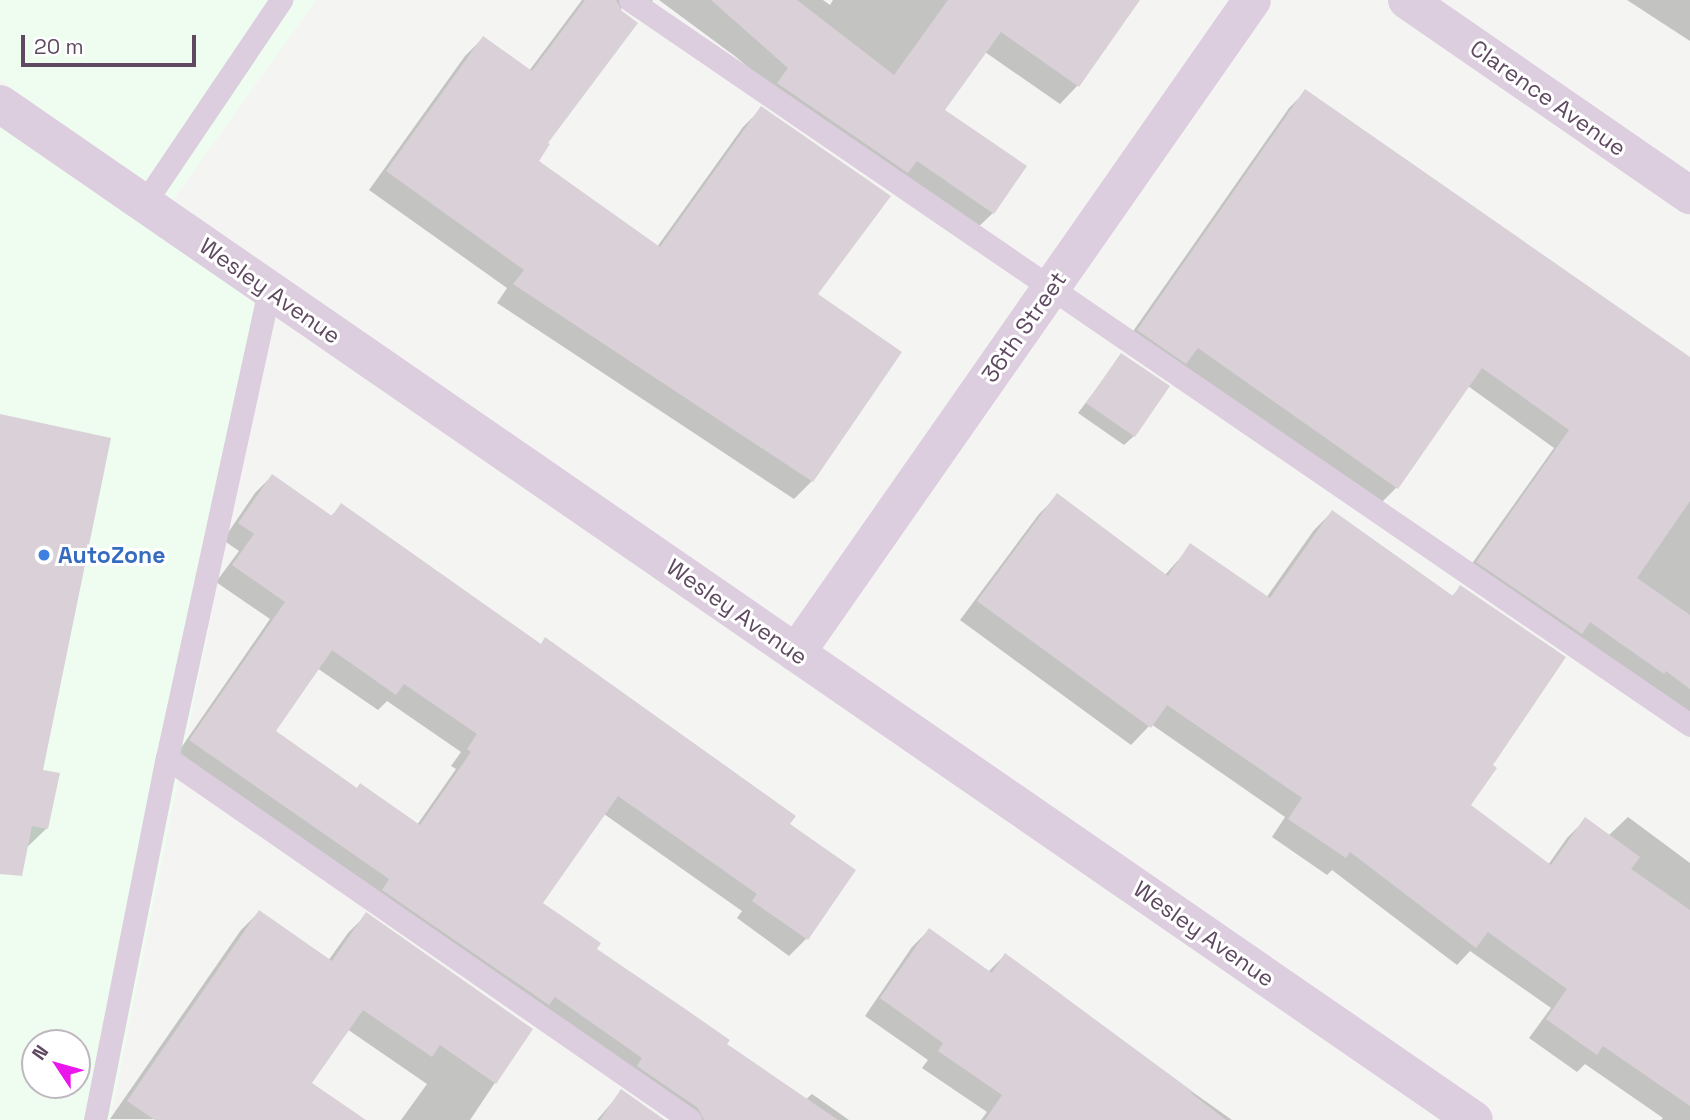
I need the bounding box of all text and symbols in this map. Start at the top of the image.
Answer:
scale bar [24,21,200,65]
text: 20 m [34,33,84,60]
street label: Clarence Avenue [1465,34,1631,162]
street label: Wesley Avenue [194,232,346,350]
street label: 36th Street [976,266,1072,388]
place label: AutoZone [58,541,165,569]
marker: AutoZone [36,547,52,563]
street label: Wesley Avenue [661,553,813,671]
street label: Wesley Avenue [1128,875,1280,993]
north arrow [21,1029,91,1099]
text: N [26,1040,54,1065]

